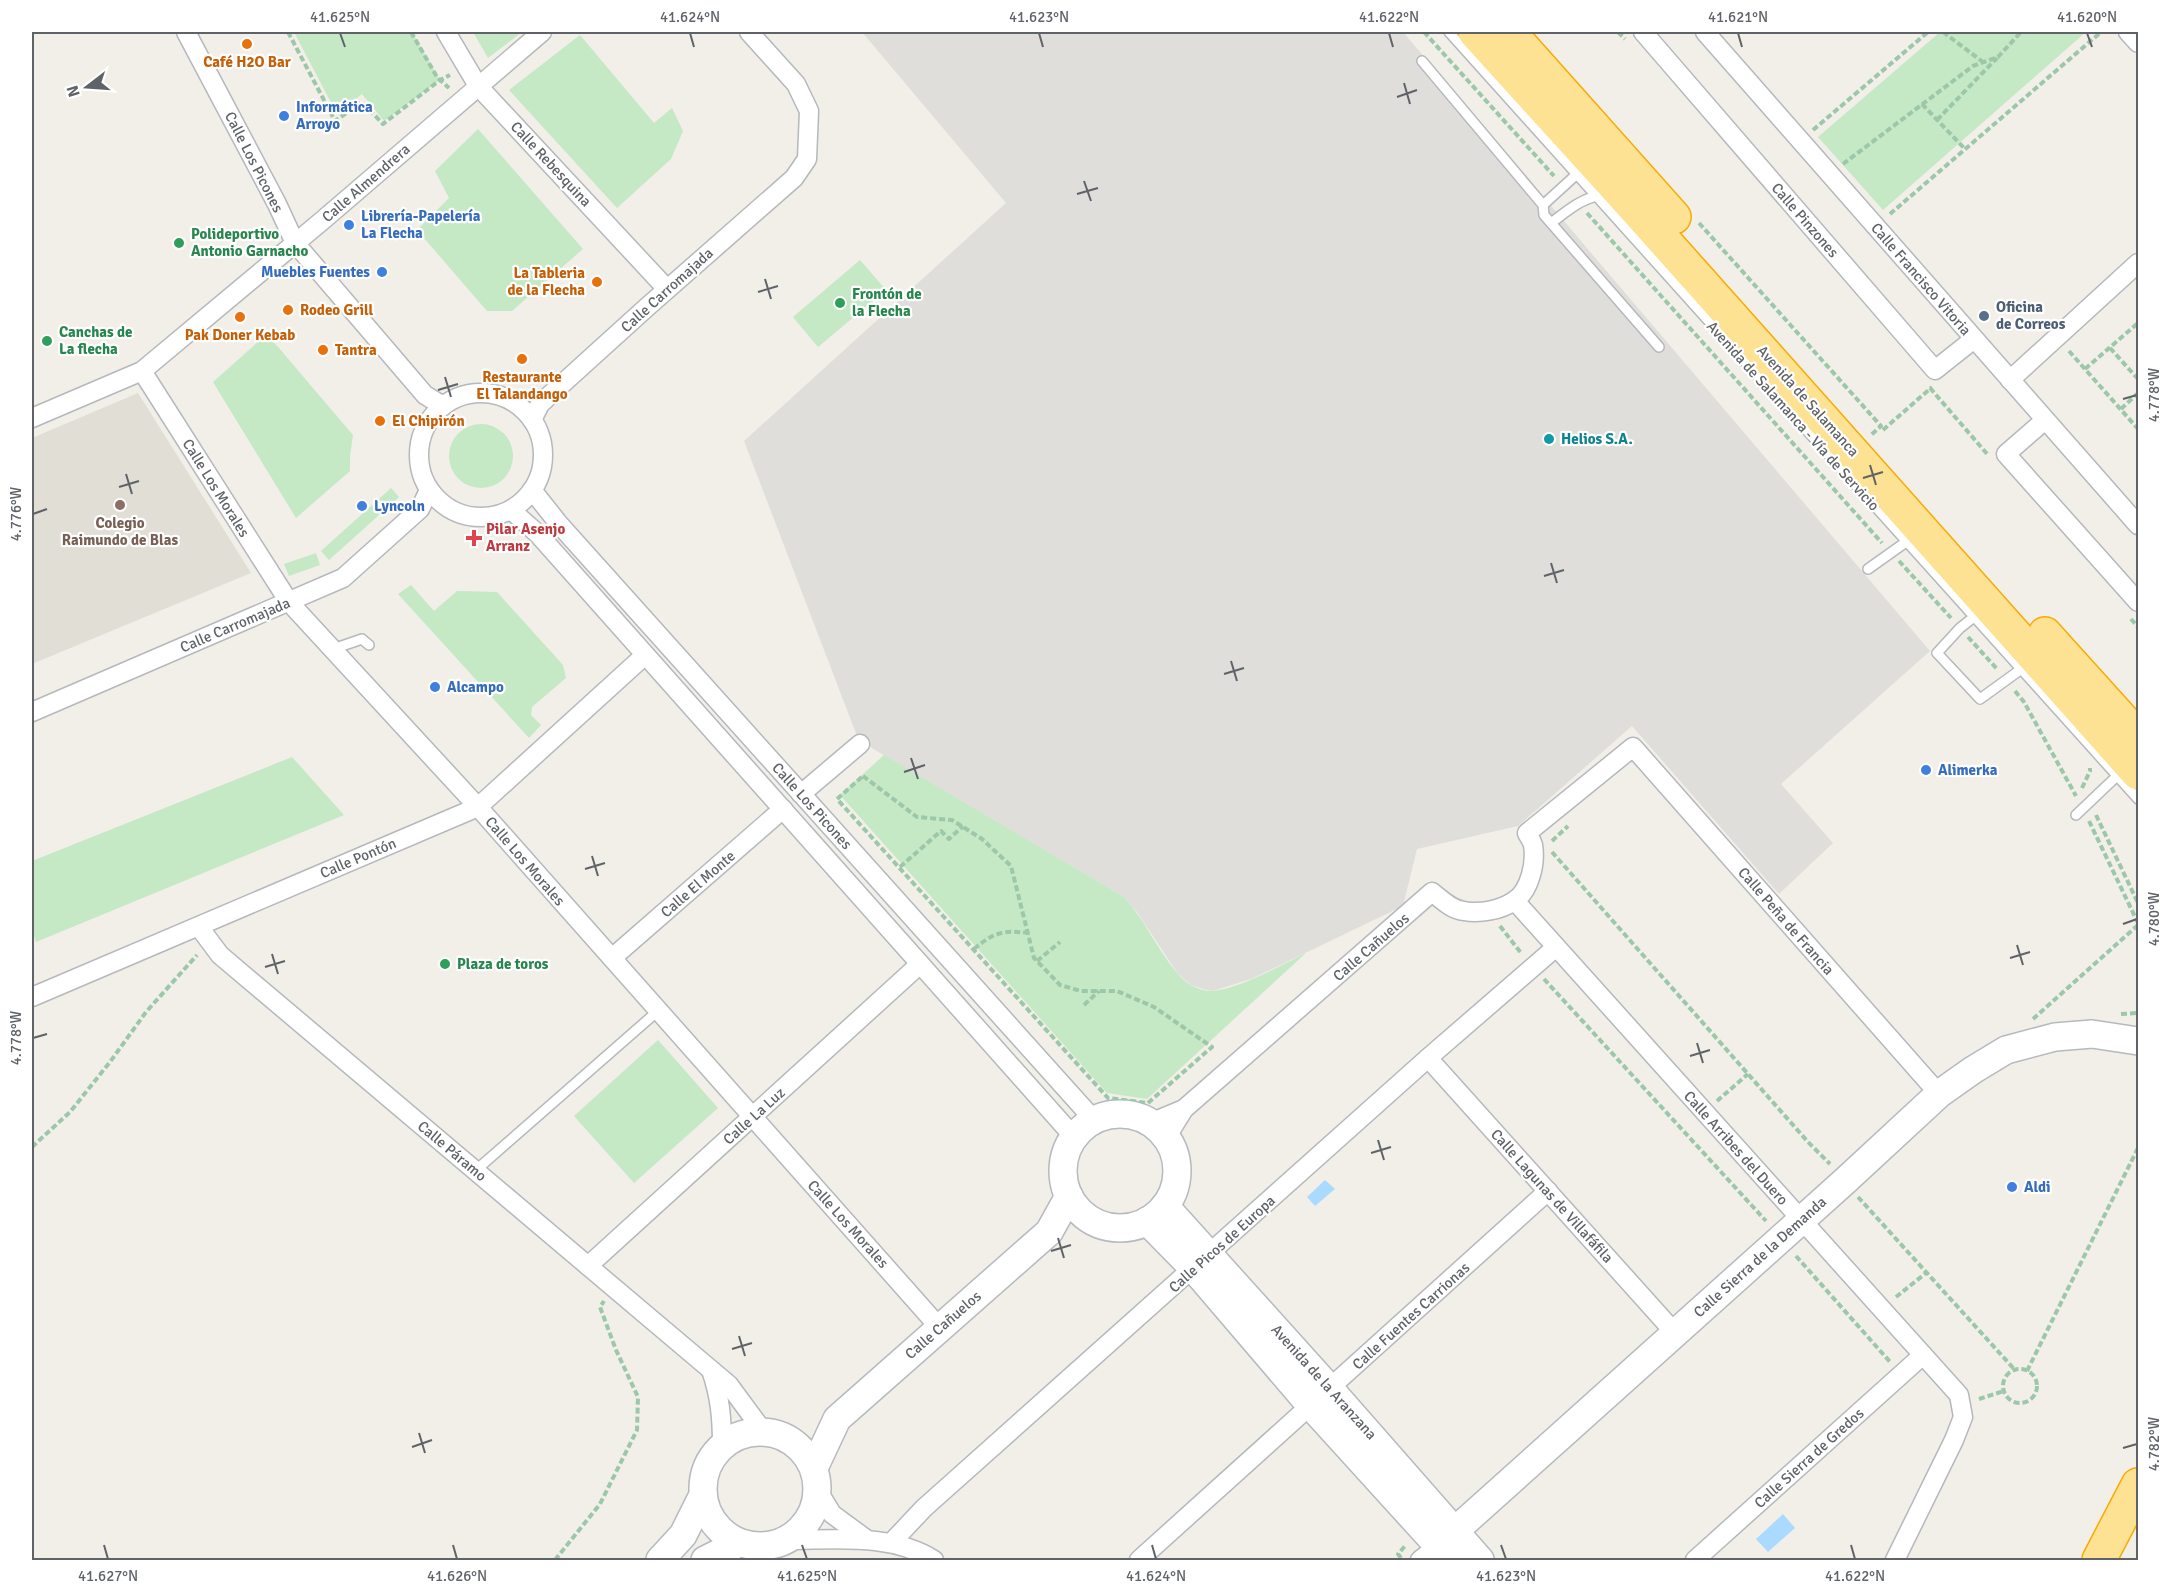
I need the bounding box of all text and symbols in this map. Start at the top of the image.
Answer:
text: 41.625°N [310,8,370,26]
text: 41.624°N [660,8,720,26]
text: 41.623°N [1009,8,1069,26]
text: 41.622°N [1359,8,1419,26]
text: 41.621°N [1708,8,1768,26]
text: 41.620°N [2057,8,2117,26]
marker: Café H2O Bar [240,37,254,51]
place label: Café H2O Bar [203,53,291,71]
north arrow [57,57,117,117]
text: N [62,83,85,99]
place label: Informática Arroyo [296,98,373,133]
street label: Calle Los Picones [221,109,287,216]
marker: Informática Arroyo [277,109,291,123]
street label: Calle Rebesquina [507,118,595,210]
street label: Calle Almendrera [318,140,414,226]
street label: Calle Pinzones [1768,179,1843,261]
place label: Librería-Papelería La Flecha [361,207,481,242]
marker: Librería-Papelería La Flecha [342,218,356,232]
street label: Calle Francisco Vitoria [1867,219,1975,339]
place label: Polideportivo Antonio Garnacho [191,225,308,260]
marker: Polideportivo Antonio Garnacho [172,236,186,250]
street label: Calle Carromajada [617,244,717,336]
place label: Muebles Fuentes [261,263,370,281]
place label: La Tableria de la Flecha [507,264,585,299]
marker: Muebles Fuentes [375,265,389,279]
marker: La Tableria de la Flecha [590,275,604,289]
place label: Frontón de la Flecha [852,285,922,320]
marker: Frontón de la Flecha [833,296,847,310]
place label: Oficina de Correos [1996,298,2066,333]
place label: Rodeo Grill [300,301,374,319]
marker: Rodeo Grill [281,303,295,317]
marker: Oficina de Correos [1977,309,1991,323]
marker: Pak Doner Kebab [233,310,247,324]
street label: Avenida de Salamanca - Vía de Servicio [1703,317,1883,515]
place label: Canchas de La flecha [59,323,132,358]
place label: Pak Doner Kebab [185,326,295,344]
marker: Canchas de La flecha [40,334,54,348]
place label: Tantra [335,341,377,359]
street label: Avenida de Salamanca [1753,342,1863,460]
marker: Tantra [316,343,330,357]
marker: Restaurante El Talandango [515,352,529,366]
text: 4.778°W [2145,367,2163,422]
place label: Restaurante El Talandango [476,368,568,403]
place label: El Chipirón [392,412,465,430]
marker: El Chipirón [373,414,387,428]
place label: Helios S.A. [1561,430,1633,448]
marker: Helios S.A. [1542,432,1556,446]
street label: Calle Los Morales [179,436,254,541]
text: 4.776°W [7,486,25,541]
place label: Lyncoln [374,497,425,515]
marker: Colegio Raimundo de Blas [113,498,127,512]
marker: Lyncoln [355,499,369,513]
place label: Colegio Raimundo de Blas [62,514,178,549]
place label: Pilar Asenjo Arranz [486,520,565,555]
marker: Pilar Asenjo Arranz [467,531,481,545]
street label: Calle Carromajada [177,594,293,656]
place label: Alcampo [447,678,504,696]
marker: Alcampo [428,680,442,694]
street label: Calle Los Picones [768,759,856,853]
place label: Alimerka [1938,761,1998,779]
marker: Alimerka [1919,763,1933,777]
street label: Calle Los Morales [481,813,569,910]
street label: Calle Pontón [317,834,399,882]
street label: Calle El Monte [657,847,739,921]
street label: Calle Peña de Francia [1734,863,1838,979]
text: 4.780°W [2145,891,2163,946]
street label: Calle Cañuelos [1329,909,1413,985]
place label: Plaza de toros [457,955,549,973]
marker: Plaza de toros [438,957,452,971]
text: 4.778°W [7,1010,25,1065]
street label: Calle La Luz [719,1083,789,1148]
street label: Calle Arribes del Duero [1680,1087,1792,1209]
street label: Calle Páramo [414,1117,490,1185]
street label: Calle Lagunas de Villafáfila [1487,1125,1617,1267]
street label: Calle Los Morales [804,1176,893,1272]
place label: Aldi [2024,1178,2051,1196]
marker: Aldi [2005,1180,2019,1194]
street label: Calle Picos de Europa [1165,1191,1279,1297]
street label: Calle Sierra de la Demanda [1690,1193,1830,1321]
street label: Calle Fuentes Carrionas [1349,1258,1474,1373]
street label: Calle Cañuelos [901,1287,985,1363]
street label: Avenida de la Aranzana [1268,1321,1380,1443]
street label: Calle Sierra de Gredos [1751,1404,1868,1512]
text: 4.782°W [2145,1416,2163,1471]
text: 41.627°N [78,1567,138,1585]
text: 41.626°N [427,1567,487,1585]
text: 41.625°N [777,1567,837,1585]
text: 41.624°N [1126,1567,1186,1585]
text: 41.623°N [1476,1567,1536,1585]
text: 41.622°N [1825,1567,1885,1585]

